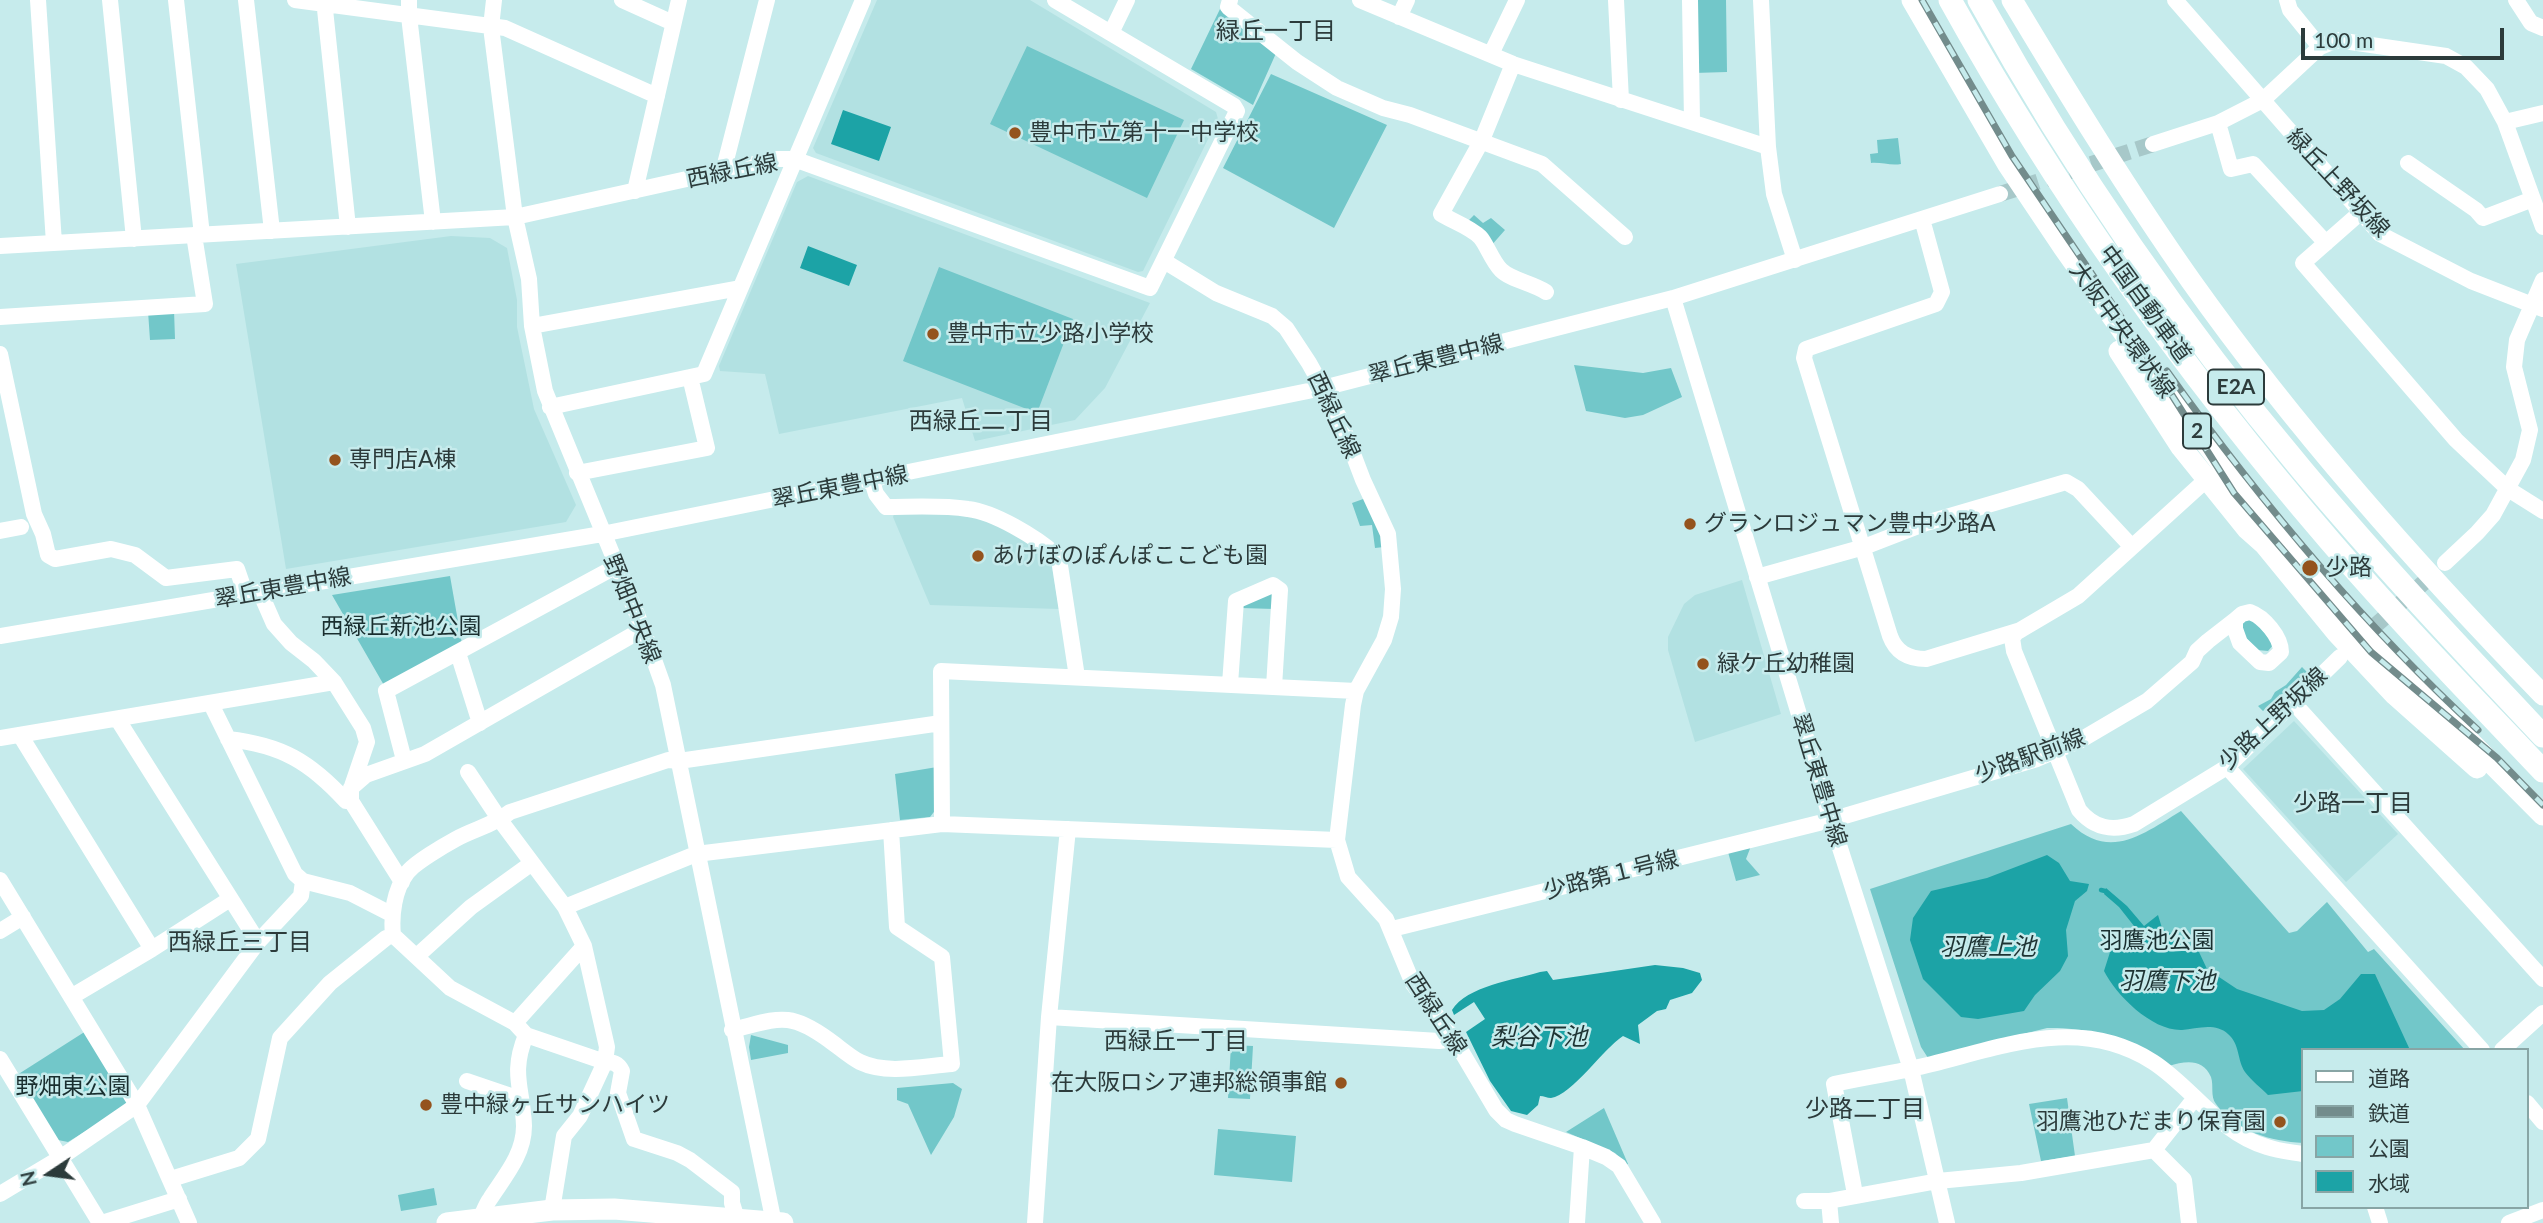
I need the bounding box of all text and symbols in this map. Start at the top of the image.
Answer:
scale bar [2305,14,2508,58]
district label: 緑丘一丁目 [1216,17,1336,45]
text: 100 m [2314,27,2373,52]
place label: 豊中市立第十一中学校 [1029,119,1259,147]
street label: 緑丘上野坂線 [2281,123,2395,243]
marker: 豊中市立第十一中学校 [1007,125,1023,141]
street label: 西緑丘線 [684,149,780,193]
street label: 中国自動車道 [2093,240,2197,368]
street label: 大阪中央環状線 [2064,257,2180,403]
place label: 豊中市立少路小学校 [947,320,1154,348]
marker: 豊中市立少路小学校 [925,326,941,342]
street label: 翠丘東豊中線 [1366,329,1506,389]
street label: 西緑丘線 [1302,367,1366,463]
road number: E2A [2208,370,2264,404]
district label: 西緑丘二丁目 [909,407,1053,435]
road number: 2 [2183,414,2211,448]
place label: 専門店A棟 [349,446,457,474]
marker: 専門店A棟 [327,452,343,468]
street label: 翠丘東豊中線 [770,460,910,514]
place label: グランロジュマン豊中少路A [1704,510,1996,538]
marker: グランロジュマン豊中少路A [1682,516,1698,532]
place label: あけぼのぽんぽここども園 [992,542,1268,570]
marker: あけぼのぽんぽここども園 [970,548,986,564]
street label: 野畑中央線 [598,551,666,667]
place label: 少路 [2326,554,2372,582]
marker: 少路 [2300,558,2320,578]
street label: 翠丘東豊中線 [213,562,353,614]
park label: 西緑丘新池公園 [321,613,481,641]
place label: 緑ケ丘幼稚園 [1717,650,1855,678]
marker: 緑ケ丘幼稚園 [1695,656,1711,672]
street label: 少路上野坂線 [2213,662,2333,776]
street label: 翠丘東豊中線 [1786,710,1852,850]
street label: 少路駅前線 [1971,723,2089,789]
district label: 少路一丁目 [2293,789,2413,817]
street label: 少路第１号線 [1541,845,1681,905]
park label: 羽鷹池公園 [2100,927,2214,955]
district label: 西緑丘三丁目 [168,928,312,956]
water label: 羽鷹上池 [1940,933,2036,961]
water label: 羽鷹下池 [2119,967,2215,995]
street label: 西緑丘線 [1399,968,1473,1060]
water label: 梨谷下池 [1491,1023,1587,1051]
district label: 西緑丘一丁目 [1104,1027,1248,1055]
legend [2302,1048,2529,1209]
text: 道路 [2368,1065,2410,1090]
place label: 在大阪ロシア連邦総領事館 [1051,1069,1327,1097]
park label: 野畑東公園 [16,1073,130,1101]
marker: 在大阪ロシア連邦総領事館 [1333,1075,1349,1091]
place label: 豊中緑ヶ丘サンハイツ [440,1091,670,1119]
district label: 少路二丁目 [1805,1095,1925,1123]
marker: 豊中緑ヶ丘サンハイツ [418,1097,434,1113]
text: 鉄道 [2368,1100,2410,1125]
place label: 羽鷹池ひだまり保育園 [2036,1108,2266,1136]
marker: 羽鷹池ひだまり保育園 [2272,1114,2288,1130]
text: 公園 [2368,1135,2410,1160]
north arrow [14,1139,84,1209]
text: N [15,1169,41,1189]
text: 水域 [2368,1170,2410,1195]

